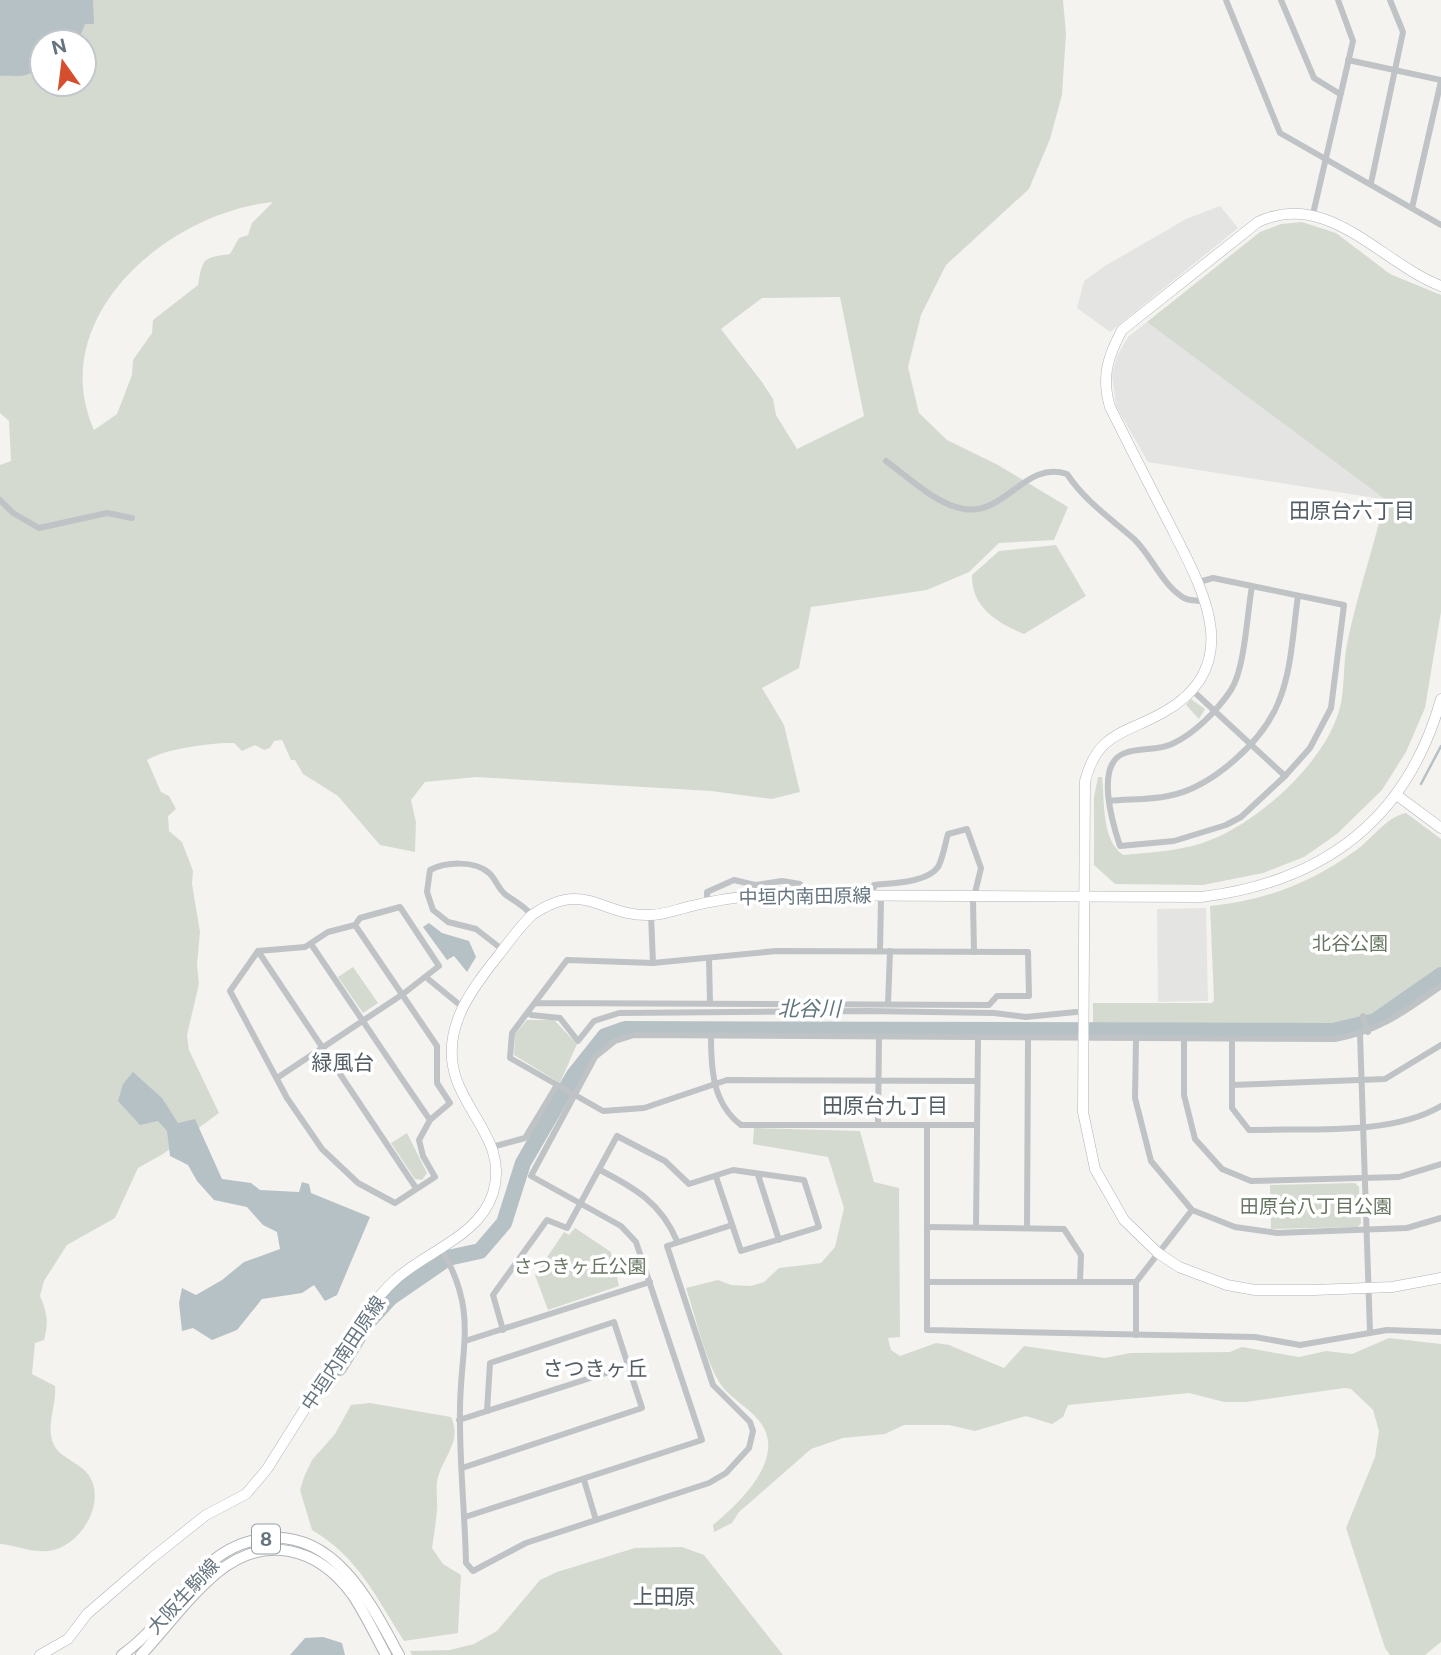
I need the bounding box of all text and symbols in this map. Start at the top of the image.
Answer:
north arrow [28,28,98,98]
text: N [49,34,69,59]
district label: 田原台六丁目 [1289,498,1415,523]
street label: 中垣内南田原線 [738,884,872,908]
park label: 北谷公園 [1312,932,1388,954]
water label: 北谷川 [778,996,842,1021]
district label: 緑風台 [312,1050,375,1075]
district label: 田原台九丁目 [822,1093,948,1118]
park label: 田原台八丁目公園 [1240,1195,1392,1217]
park label: さつきヶ丘公園 [513,1255,647,1277]
street label: 中垣内南田原線 [297,1292,389,1414]
district label: さつきヶ丘 [543,1356,648,1381]
road number: 8 [252,1524,280,1554]
street label: 大阪生駒線 [143,1554,223,1638]
district label: 上田原 [633,1584,696,1609]

